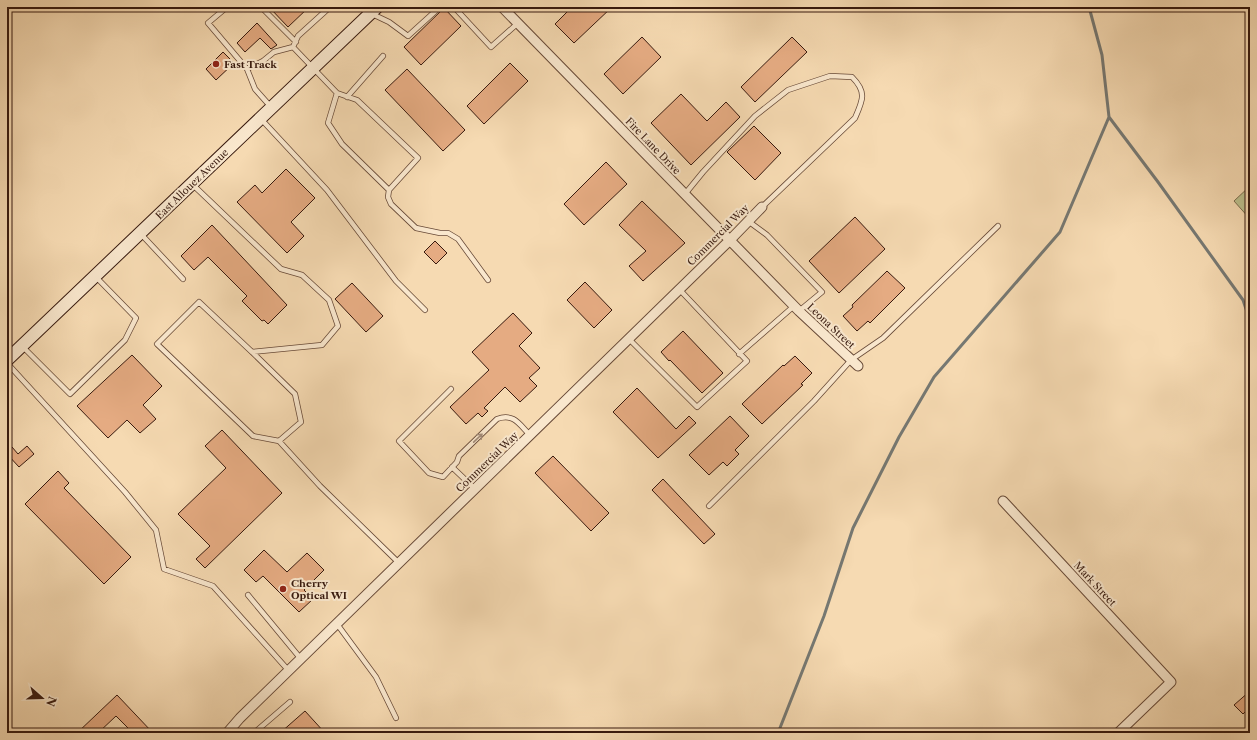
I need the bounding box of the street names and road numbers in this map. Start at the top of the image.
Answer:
street label: Fire Lane Drive [623,115,684,177]
street label: East Allouez Avenue [153,146,231,222]
street label: Commercial Way [685,201,752,268]
street label: Leona Street [804,301,858,352]
street label: Commercial Way [453,429,521,495]
street label: Mark Street [1071,559,1119,609]

